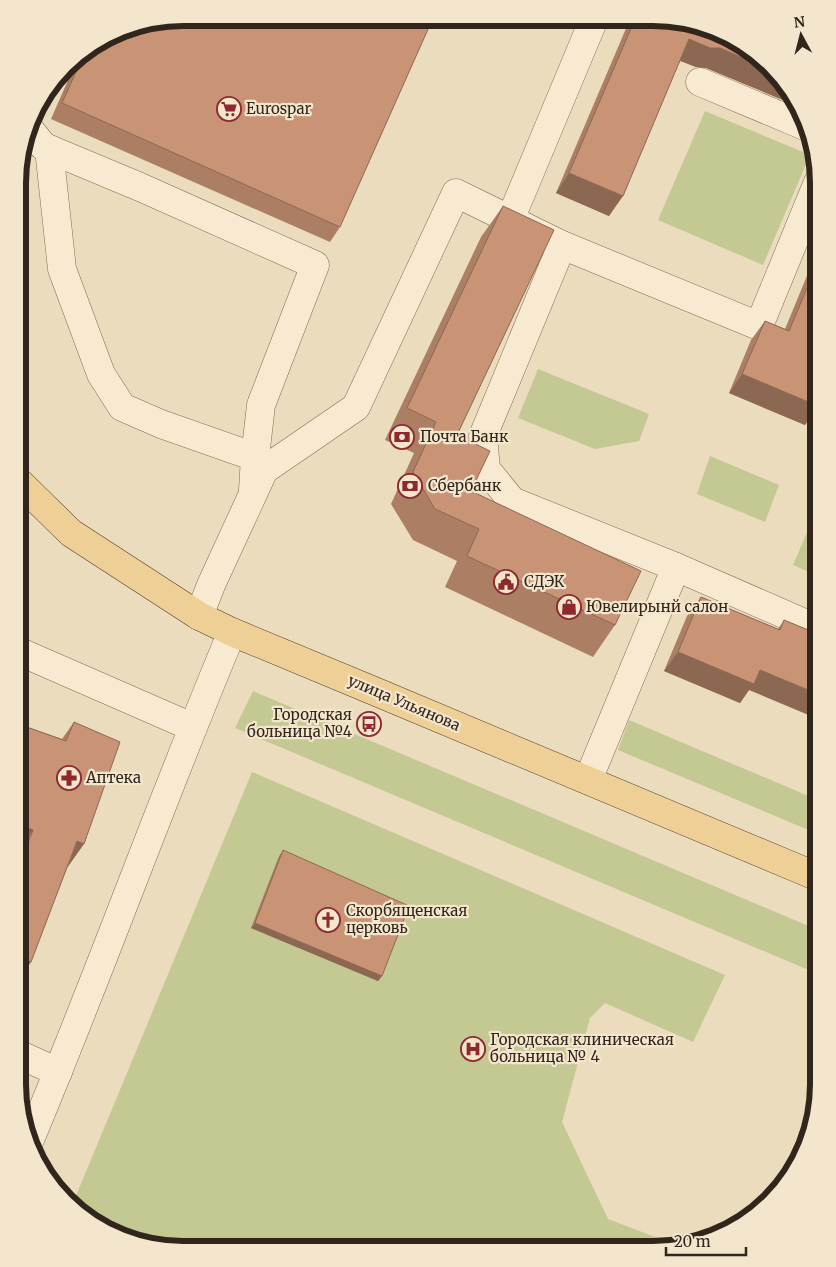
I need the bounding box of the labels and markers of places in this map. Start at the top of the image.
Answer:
supermarket icon: Eurospar [216,96,242,122]
place label: Eurospar [246,99,311,118]
bank icon: Почта Банк [389,424,415,450]
place label: Почта Банк [420,427,509,446]
bank icon: Сбербанк [397,473,423,499]
place label: Сбербанк [428,476,502,495]
public building icon: СДЭК [493,569,519,595]
place label: СДЭК [524,572,565,591]
shop icon: Ювелирынй салон [556,594,582,620]
place label: Ювелирынй салон [586,597,728,616]
place label: Городская больница №4 [247,705,352,741]
bus stop icon: Городская больница №4 [356,711,382,737]
pharmacy icon: Аптека [56,765,82,791]
place label: Аптека [85,768,141,787]
place label: Скорбященская церковь [346,901,468,937]
church icon: Скорбященская церковь [315,907,341,933]
place label: Городская клиническая больница № 4 [490,1030,674,1066]
hospital icon: Городская клиническая больница № 4 [460,1036,486,1062]

